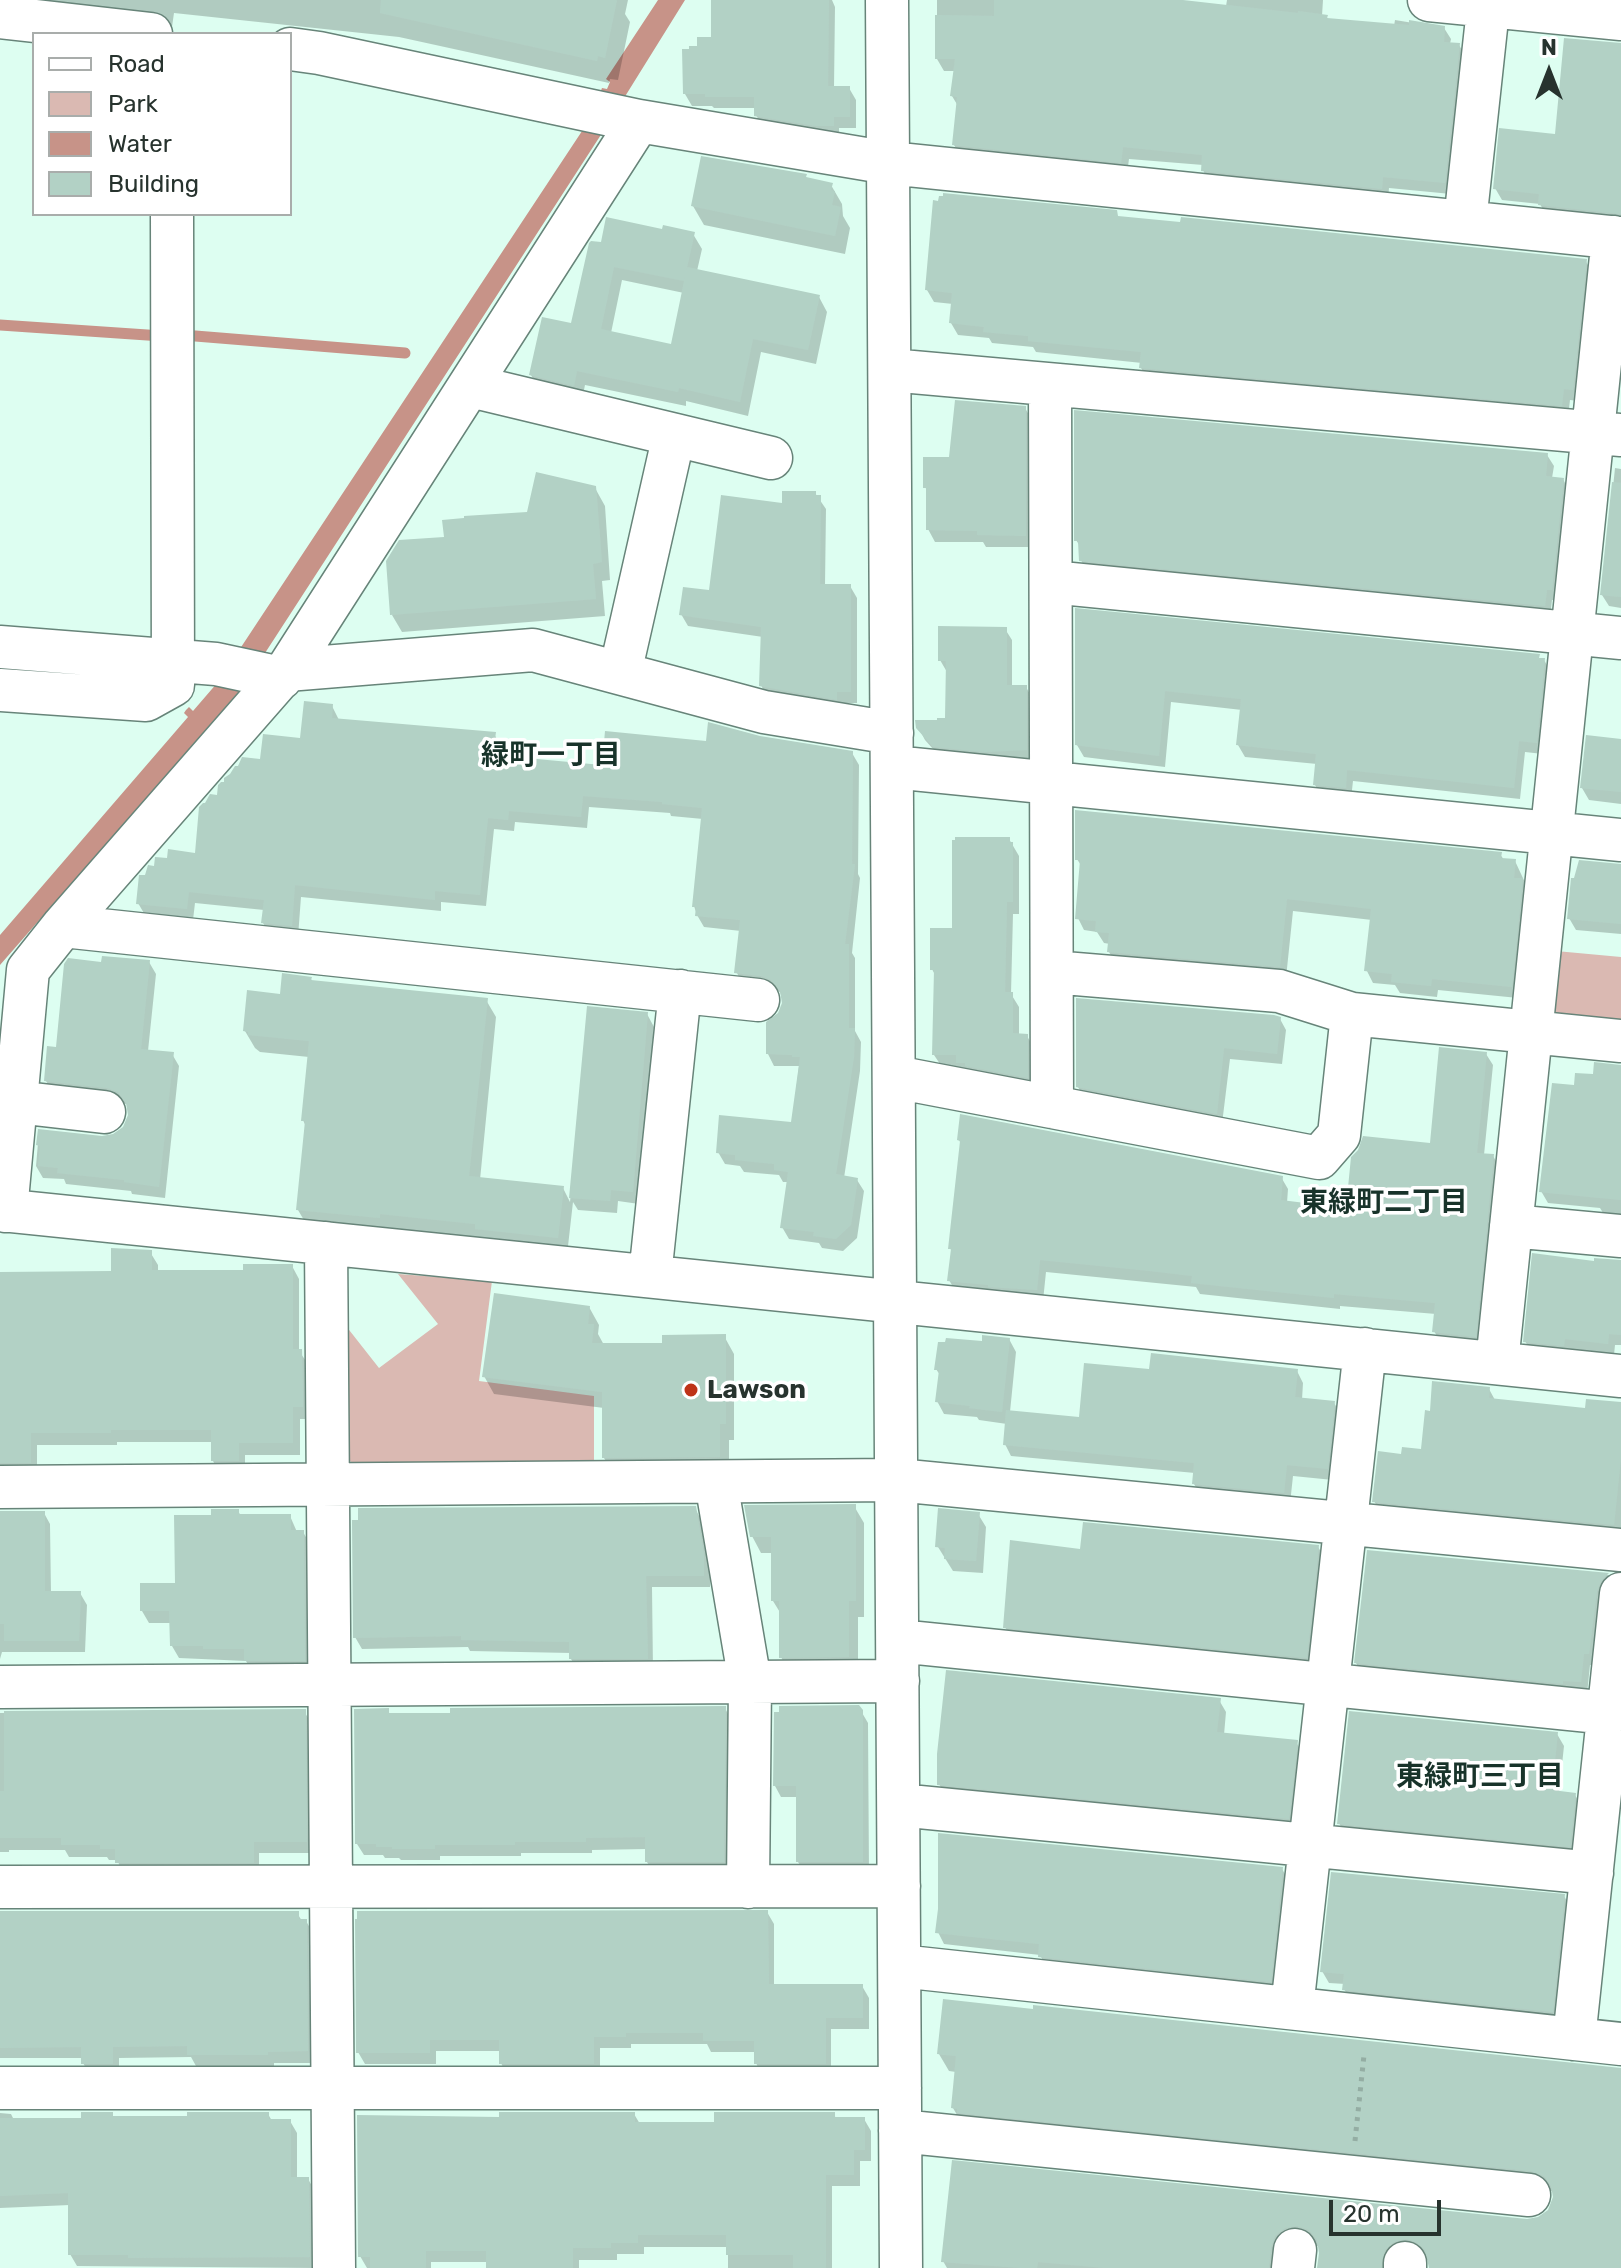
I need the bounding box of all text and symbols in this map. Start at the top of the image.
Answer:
legend [32,32,292,216]
north arrow [1509,32,1589,112]
text: N [1541,34,1557,61]
text: Road [108,50,165,78]
text: Park [108,90,158,118]
text: Water [108,130,172,158]
text: Building [108,170,199,198]
district label: 緑町一丁目 [481,739,621,773]
district label: 東緑町二丁目 [1300,1186,1468,1220]
place label: Lawson [707,1374,806,1406]
marker: Lawson [682,1381,700,1399]
district label: 東緑町三丁目 [1396,1760,1564,1794]
scale bar [1333,2184,1445,2234]
text: 20 m [1343,2200,1400,2228]

